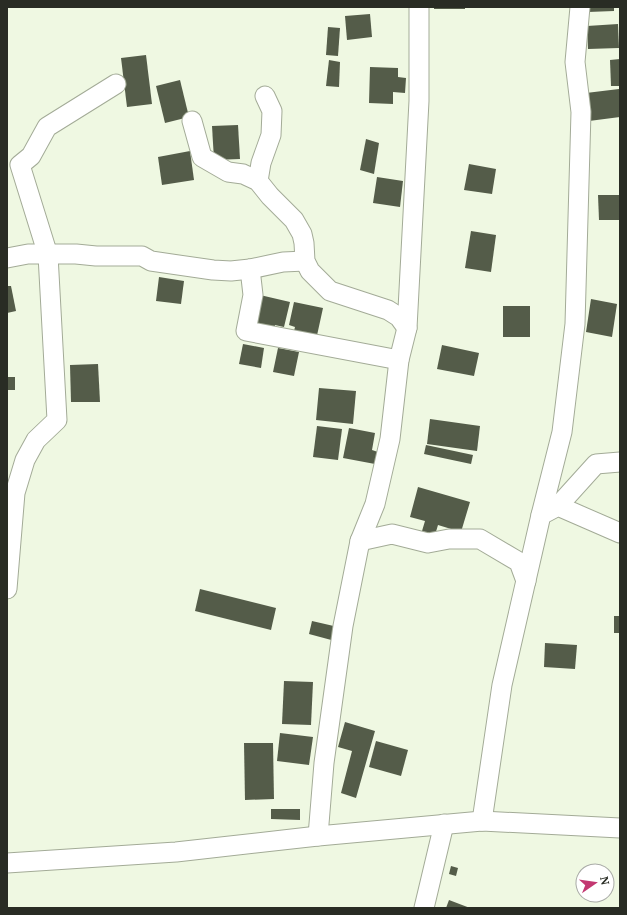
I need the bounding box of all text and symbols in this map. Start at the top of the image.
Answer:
north arrow [575,863,615,903]
text: N [597,875,613,887]

